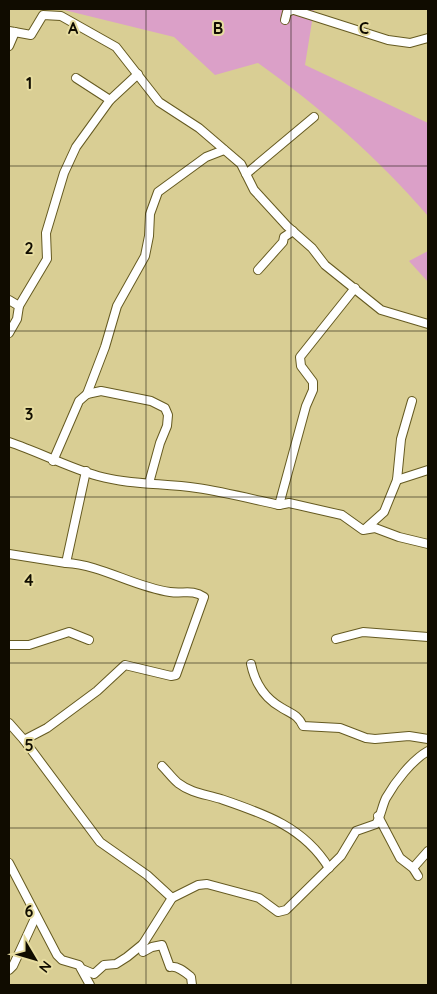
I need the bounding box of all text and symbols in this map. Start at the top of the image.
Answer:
text: A [68,18,79,38]
text: B [213,18,223,38]
text: C [359,18,369,38]
text: 1 [26,73,32,93]
text: 2 [24,238,34,258]
text: 3 [25,404,33,424]
text: 4 [24,570,34,590]
text: 5 [24,735,34,755]
text: 6 [25,901,34,921]
north arrow [10,934,60,984]
text: N [35,957,56,977]

